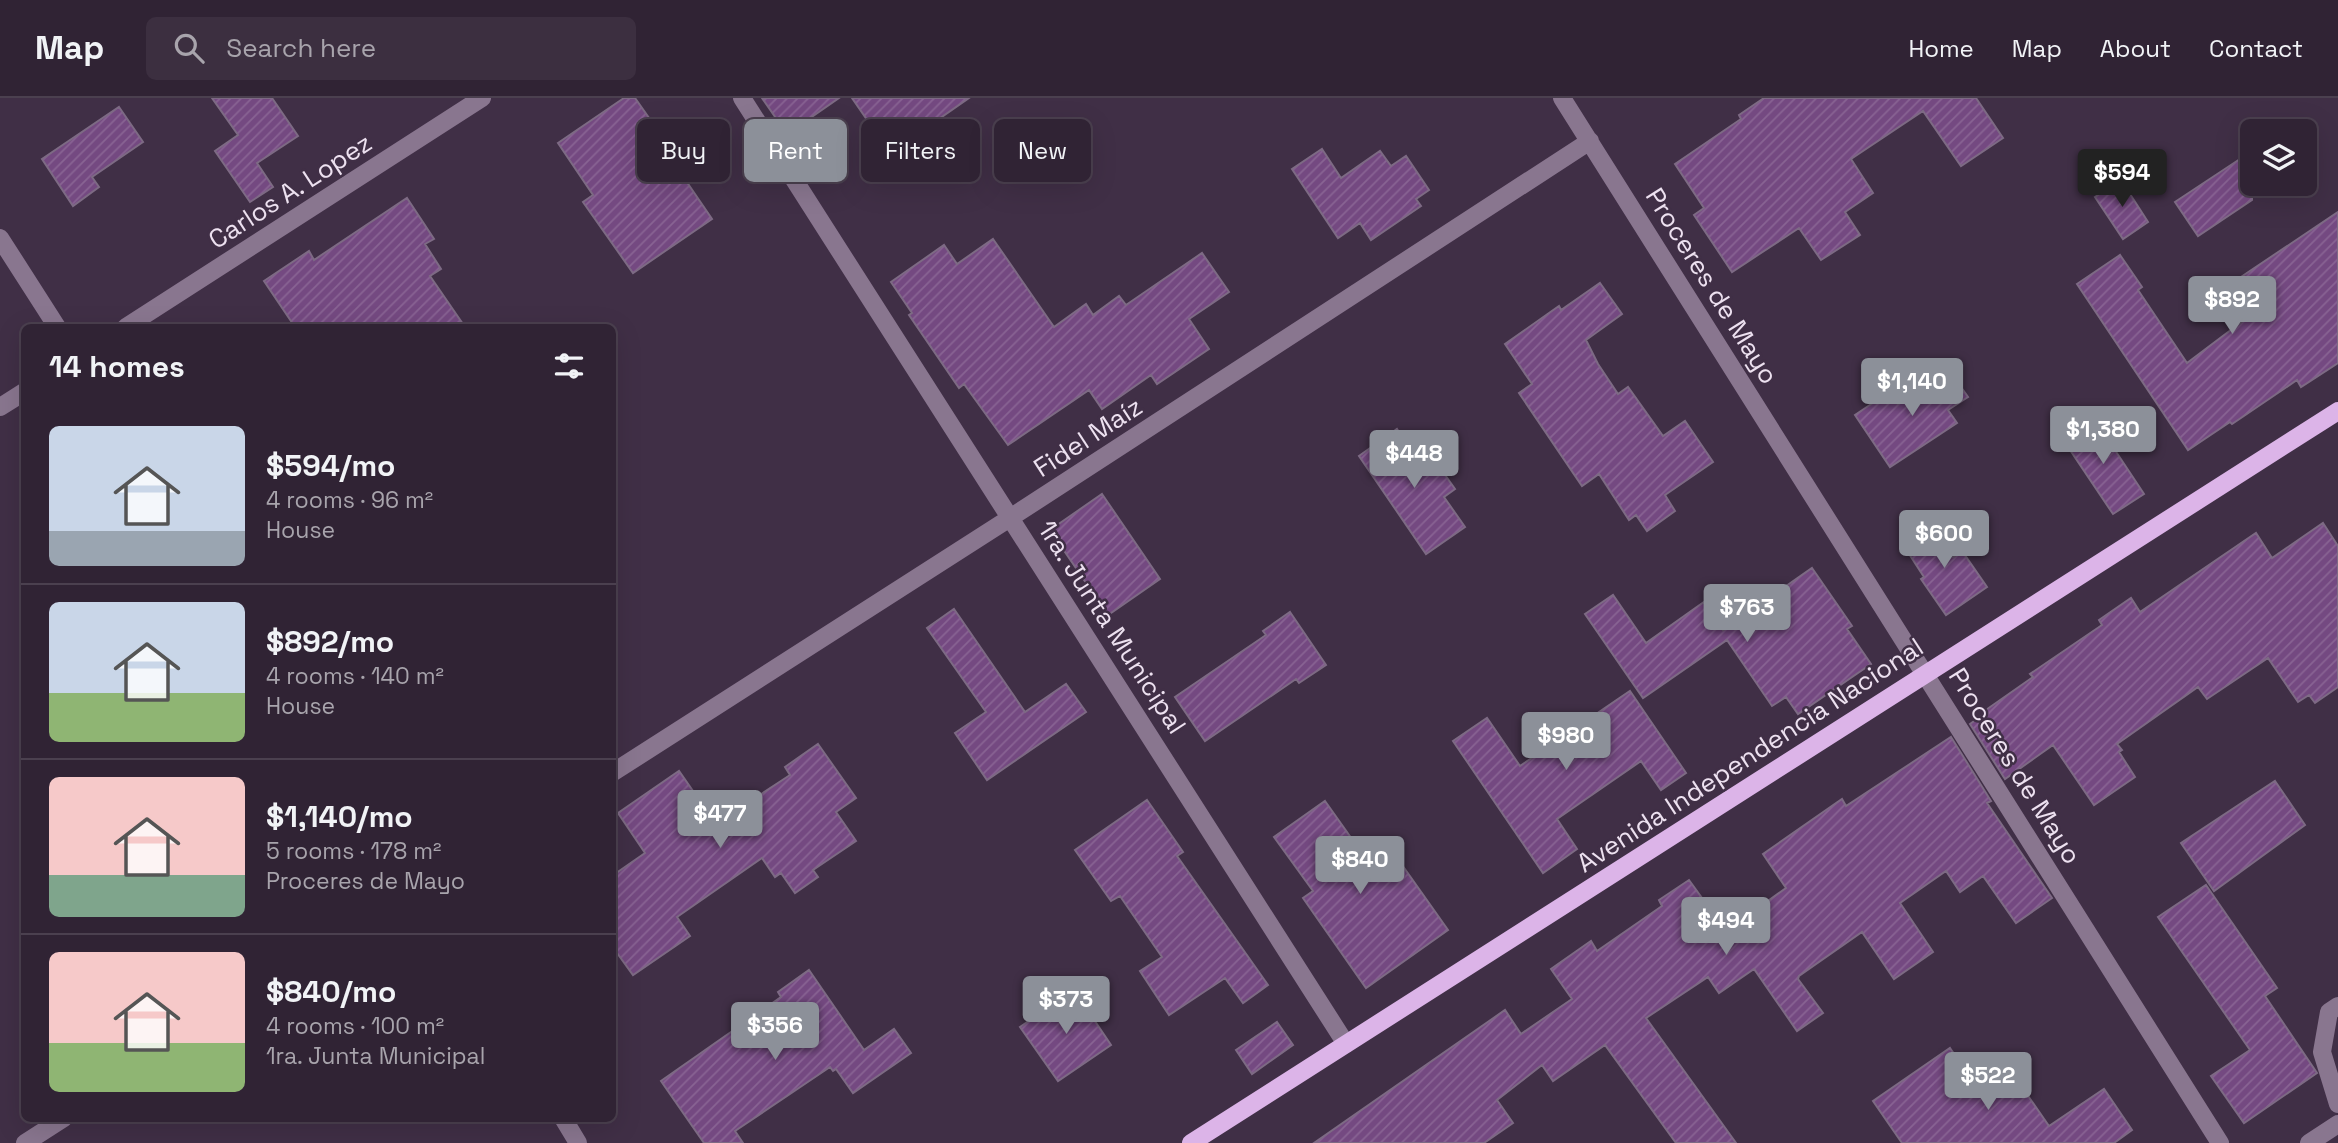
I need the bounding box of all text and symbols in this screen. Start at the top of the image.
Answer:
search box [146,17,636,80]
text: Map [35,27,104,69]
icon: search [170,29,208,67]
text: Search here [226,31,376,65]
text: Home [1908,33,1974,64]
text: Map [2012,33,2062,64]
text: About [2100,33,2171,64]
text: Contact [2209,33,2303,64]
chip: Buy [637,119,730,182]
chip: Rent [744,119,847,182]
chip: Filters [861,119,980,182]
chip: New [994,119,1091,182]
map controls [2240,119,2317,196]
button: layers [2240,119,2317,196]
street label: Carlos A. Lopez [202,126,378,256]
pin: $594 [2081,150,2163,209]
text: $594 [2094,157,2150,187]
street label: Proceres de Mayo [1638,182,1786,390]
pin: $892 [2191,276,2273,336]
text: $892 [2204,284,2260,314]
text: 14 homes [49,347,185,386]
icon: filters [550,347,588,385]
pin: $1,140 [1855,358,1969,418]
text: $1,140 [1877,366,1947,396]
street label: Fidel Maíz [1027,389,1149,485]
pin: $1,380 [2046,406,2160,466]
text: $1,380 [2066,414,2140,444]
pin: $448 [1373,430,1455,490]
text: $448 [1386,438,1443,468]
text: $594/mo [266,446,395,485]
icon: home [105,454,189,538]
text: 4 rooms · 96 m² [266,485,433,515]
pin: $600 [1903,510,1985,570]
street label: 1ra. Junta Municipal [1030,514,1194,740]
text: House [266,515,335,545]
text: $600 [1915,518,1973,548]
pin: $763 [1706,584,1788,644]
text: $763 [1720,592,1774,622]
text: $892/mo [266,622,394,661]
icon: home [105,630,189,714]
street label: Avenida Independencia Nacional [1570,630,1930,880]
text: 4 rooms · 140 m² [266,661,444,691]
street label: Proceres de Mayo [1941,662,2089,870]
text: House [266,691,335,721]
pin: $980 [1525,712,1607,772]
text: $980 [1538,720,1594,750]
pin: $477 [679,790,761,850]
text: $1,140/mo [266,797,413,836]
text: $477 [693,798,747,828]
icon: home [105,805,189,889]
text: 5 rooms · 178 m² [266,836,441,866]
pin: $840 [1319,836,1401,896]
text: $840 [1331,844,1389,874]
text: Proceres de Mayo [266,866,465,896]
pin: $494 [1685,898,1767,957]
text: $494 [1697,905,1755,935]
text: $840/mo [266,972,396,1011]
pin: $373 [1025,976,1107,1036]
icon: home [105,980,189,1064]
text: $373 [1039,984,1093,1014]
pin: $356 [734,1002,816,1062]
text: $356 [747,1010,803,1040]
text: 4 rooms · 100 m² [266,1011,444,1041]
text: 1ra. Junta Municipal [266,1041,485,1071]
pin: $522 [1947,1052,2029,1112]
text: $522 [1961,1060,2015,1090]

